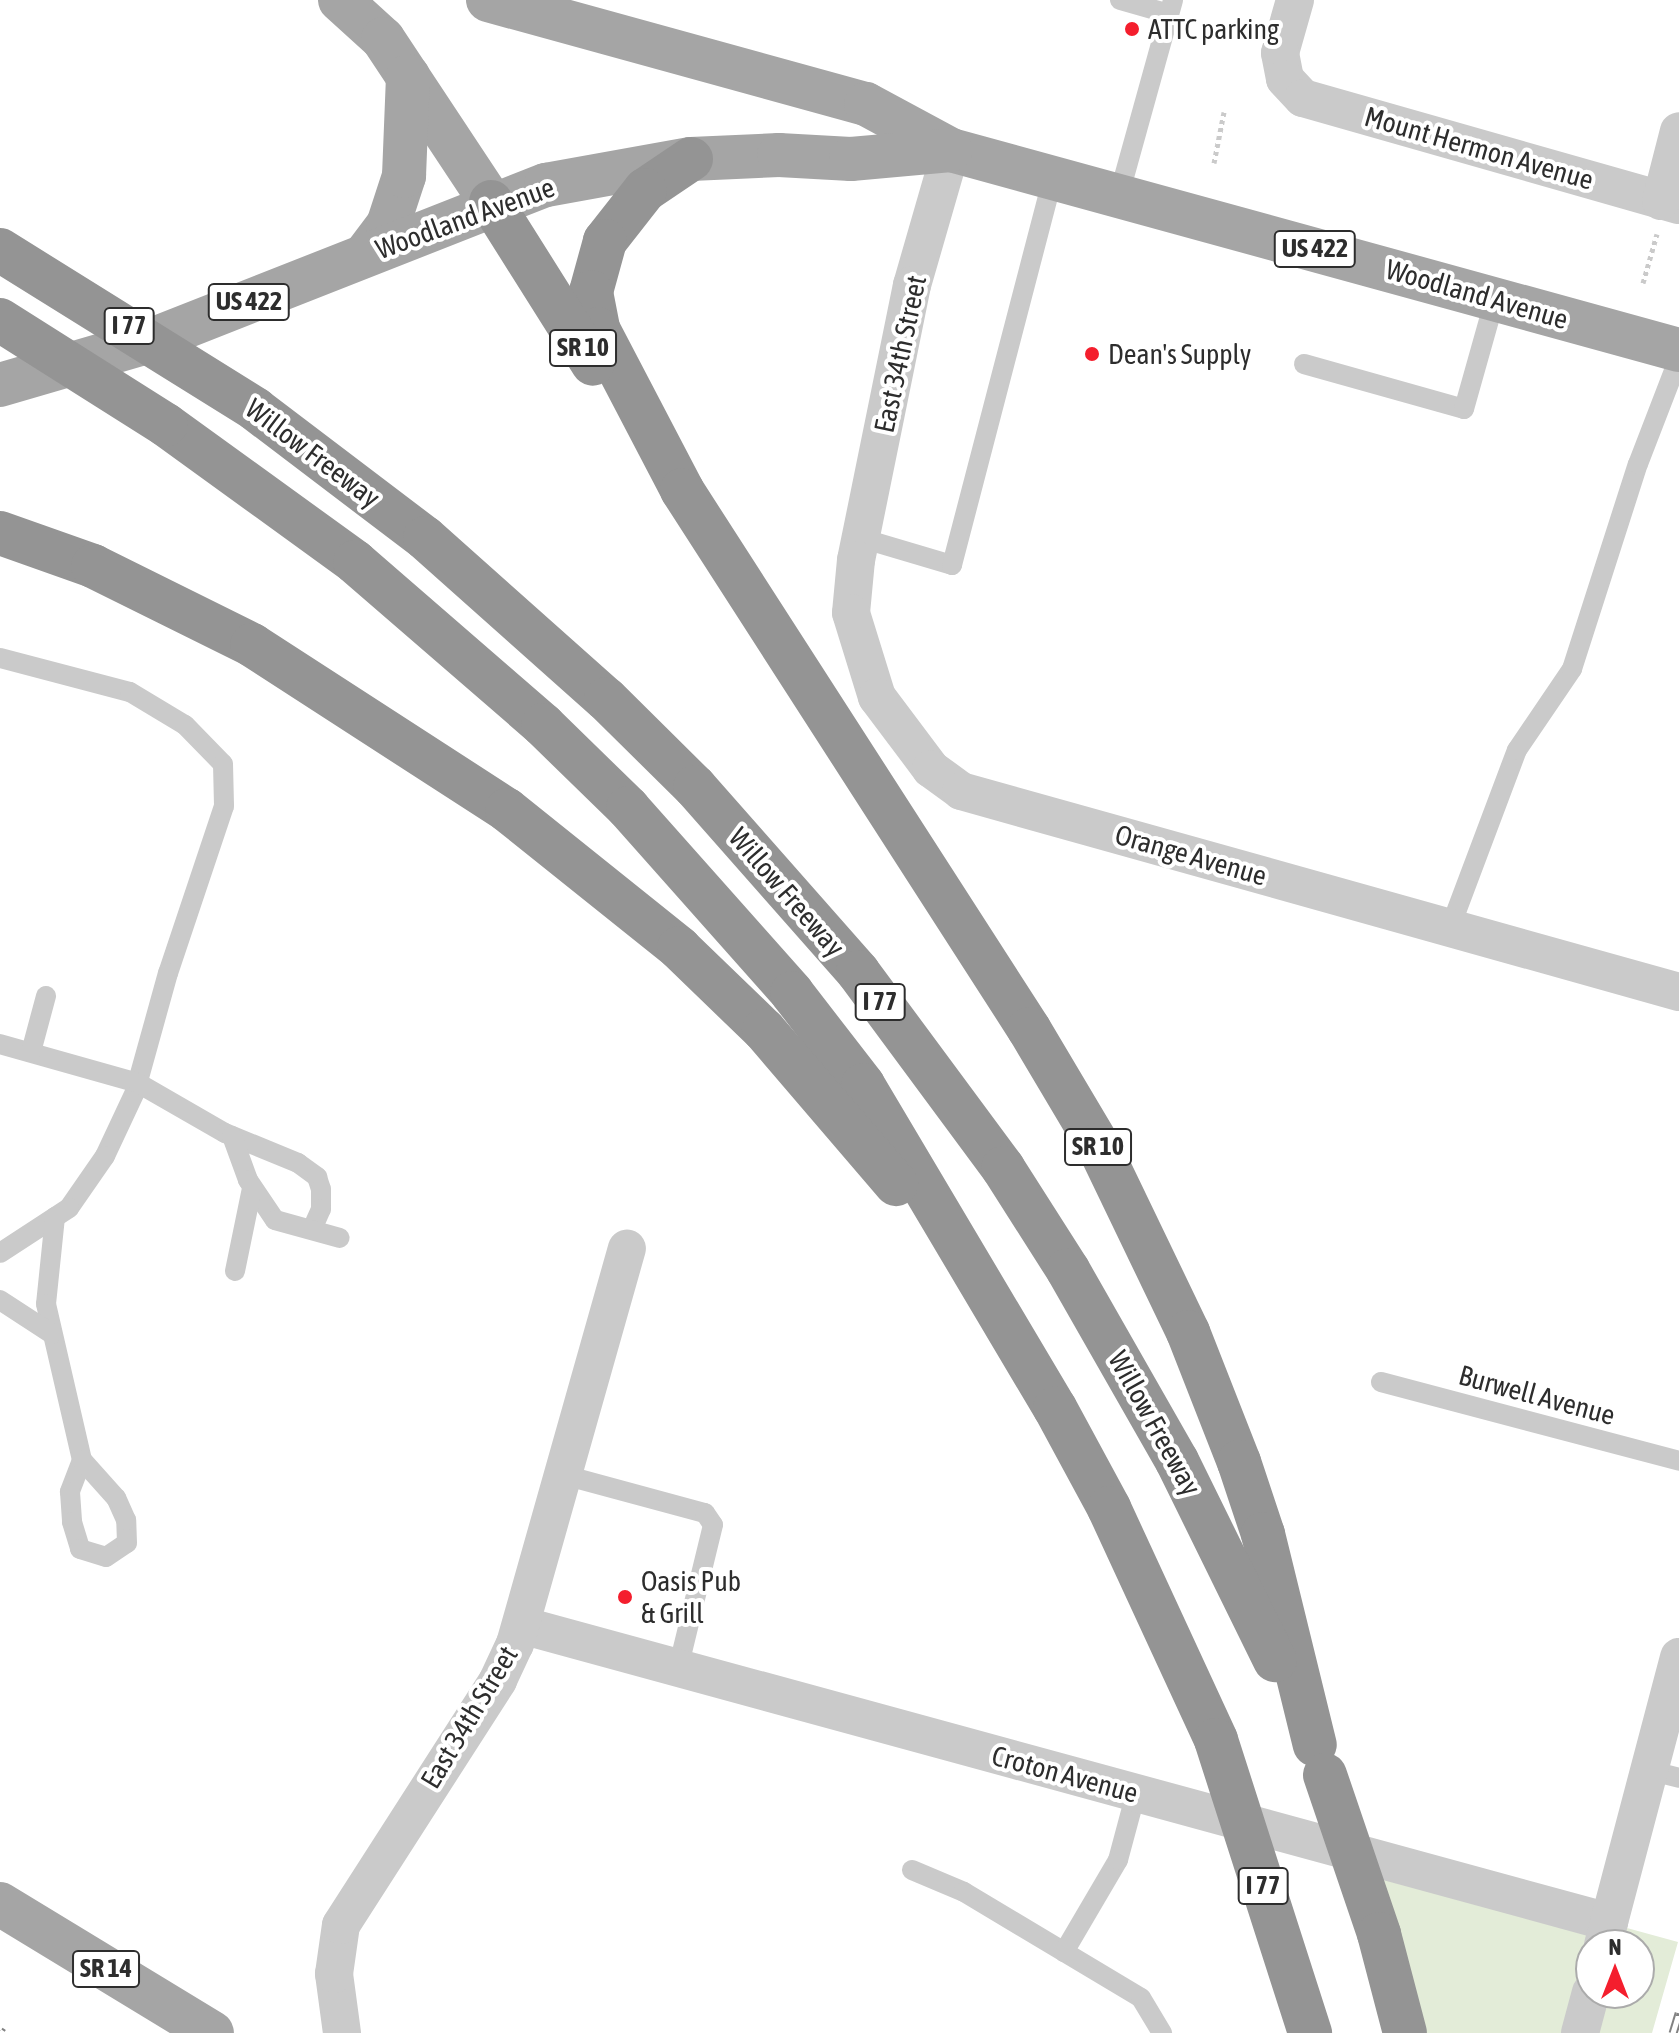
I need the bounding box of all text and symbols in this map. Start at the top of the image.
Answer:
place label: ATTC parking [1148,12,1279,46]
marker: ATTC parking [1123,20,1141,38]
street label: Mount Hermon Avenue [1361,99,1597,197]
street label: Woodland Avenue [371,170,559,266]
road number: US 422 [1273,227,1357,271]
street label: Woodland Avenue [1382,252,1572,336]
street label: East 34th Street [867,272,933,436]
road number: US 422 [207,280,291,324]
road number: I 77 [103,304,155,348]
road number: SR 10 [549,326,617,370]
place label: Dean's Supply [1108,337,1251,371]
marker: Dean's Supply [1083,345,1101,363]
street label: Willow Freeway [239,392,387,514]
street label: Orange Avenue [1111,817,1271,893]
street label: Willow Freeway [722,821,852,963]
road number: I 77 [854,980,906,1024]
road number: SR 10 [1064,1125,1132,1169]
street label: Willow Freeway [1102,1345,1208,1501]
street label: Burwell Avenue [1455,1358,1619,1432]
place label: Oasis Pub & Grill [641,1564,741,1630]
marker: Oasis Pub & Grill [616,1588,634,1606]
street label: East 34th Street [413,1640,525,1794]
street label: Croton Avenue [988,1738,1142,1810]
road number: I 77 [1237,1864,1289,1908]
north arrow [1575,1929,1655,2009]
text: N [1609,1934,1621,1960]
road number: SR 14 [72,1947,140,1991]

